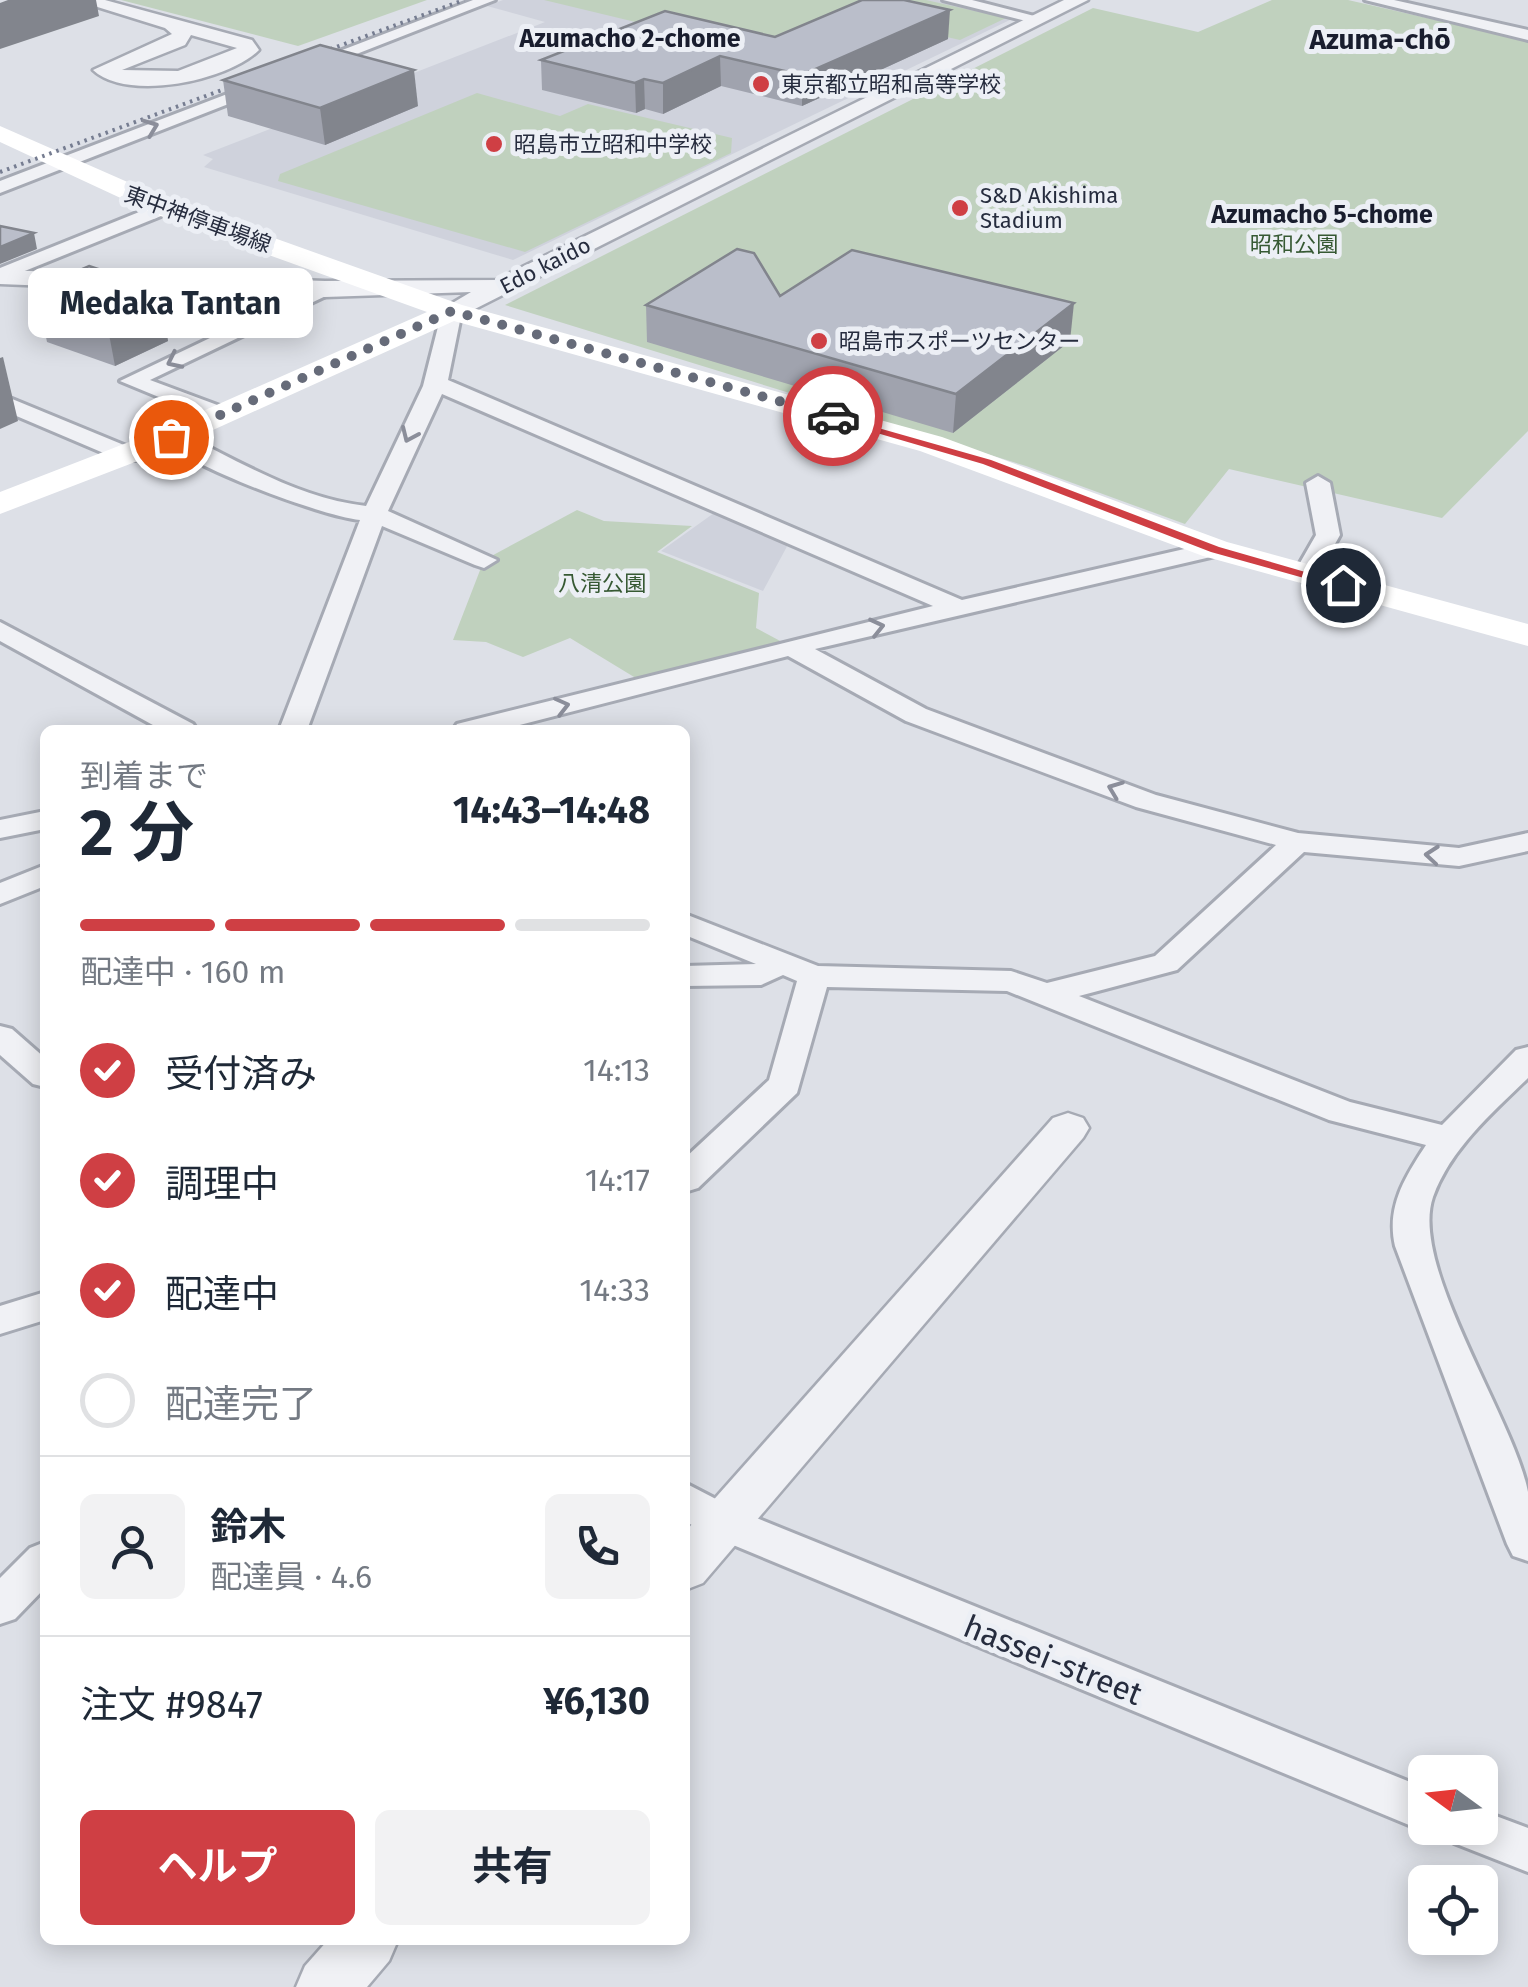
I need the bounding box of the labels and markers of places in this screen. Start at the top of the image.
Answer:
place label: 東京都立昭和高等学校 [781,71,1001,98]
marker: 東京都立昭和高等学校 [750,73,772,95]
place label: 昭島市立昭和中学校 [514,131,712,158]
marker: 昭島市立昭和中学校 [483,133,505,155]
place label: S&D Akishima Stadium [980,182,1118,234]
marker: S&D Akishima Stadium [949,197,971,219]
callout: Medaka Tantan [29,267,314,337]
place label: 昭島市スポーツセンター [839,328,1081,355]
marker: 昭島市スポーツセンター [808,330,830,352]
pin [129,395,214,480]
pin [1301,543,1386,628]

